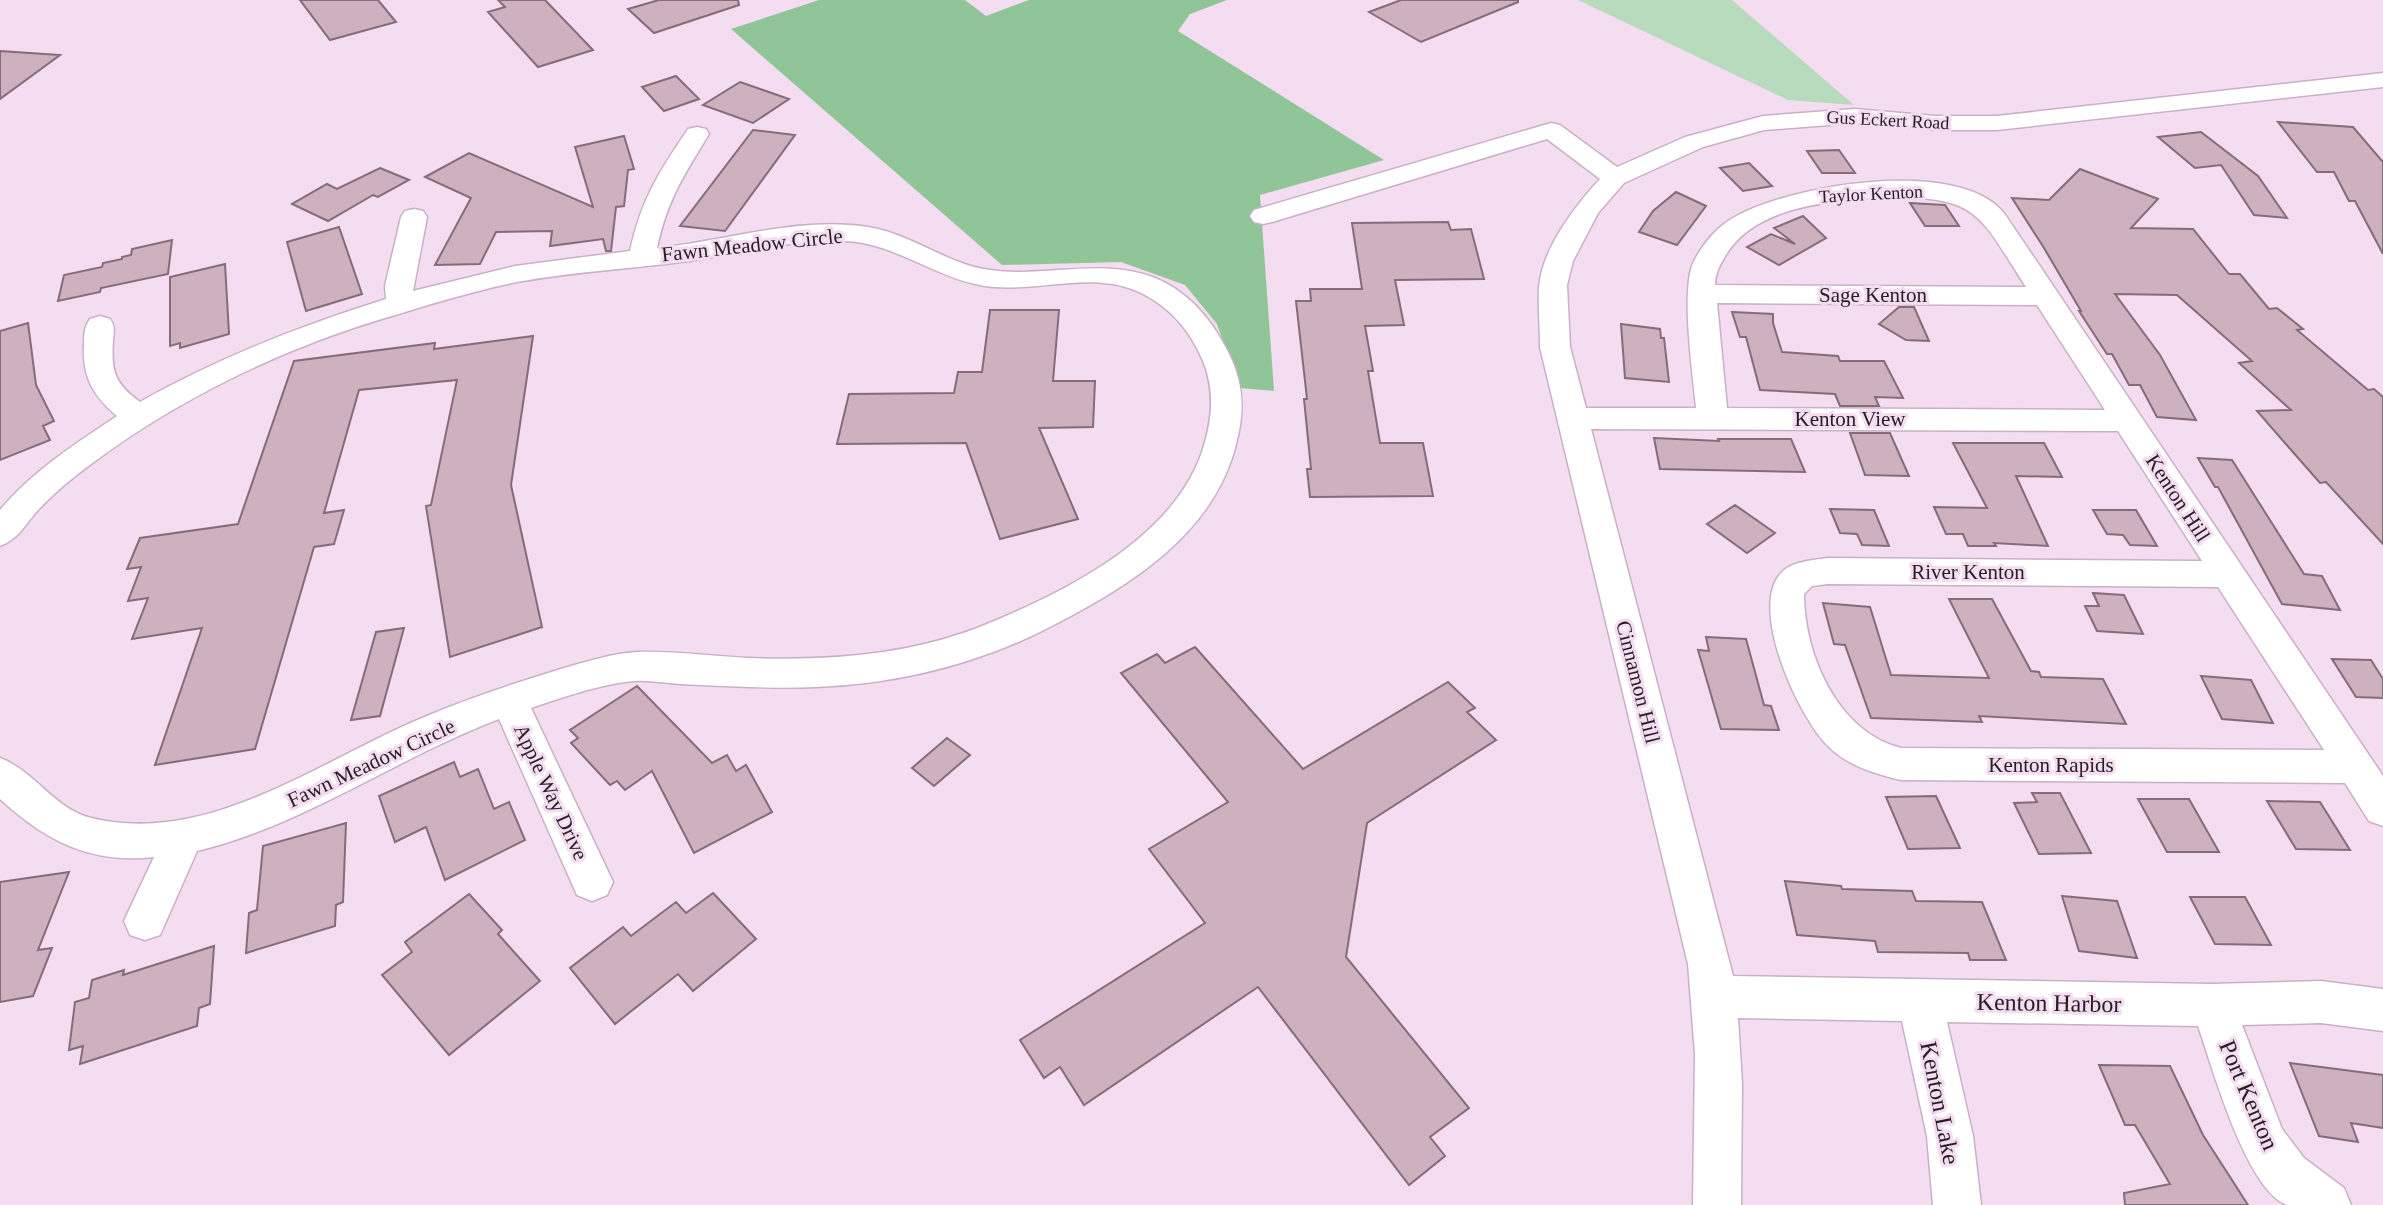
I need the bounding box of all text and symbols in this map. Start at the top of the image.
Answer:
street label: Gus Eckert Road [1826,107,1950,133]
street label: Taylor Kenton [1818,181,1924,207]
street label: Fawn Meadow Circle [660,224,844,266]
street label: Sage Kenton [1819,283,1927,307]
street label: Kenton View [1795,407,1906,431]
street label: Kenton Hill [2141,450,2215,546]
street label: River Kenton [1911,560,2025,584]
street label: Cinnamon Hill [1611,618,1665,746]
street label: Fawn Meadow Circle [283,714,459,812]
street label: Apple Way Drive [509,720,593,864]
street label: Kenton Rapids [1988,753,2114,777]
street label: Kenton Harbor [1976,989,2122,1017]
street label: Port Kenton [2214,1036,2284,1154]
street label: Kenton Lake [1915,1039,1965,1167]

